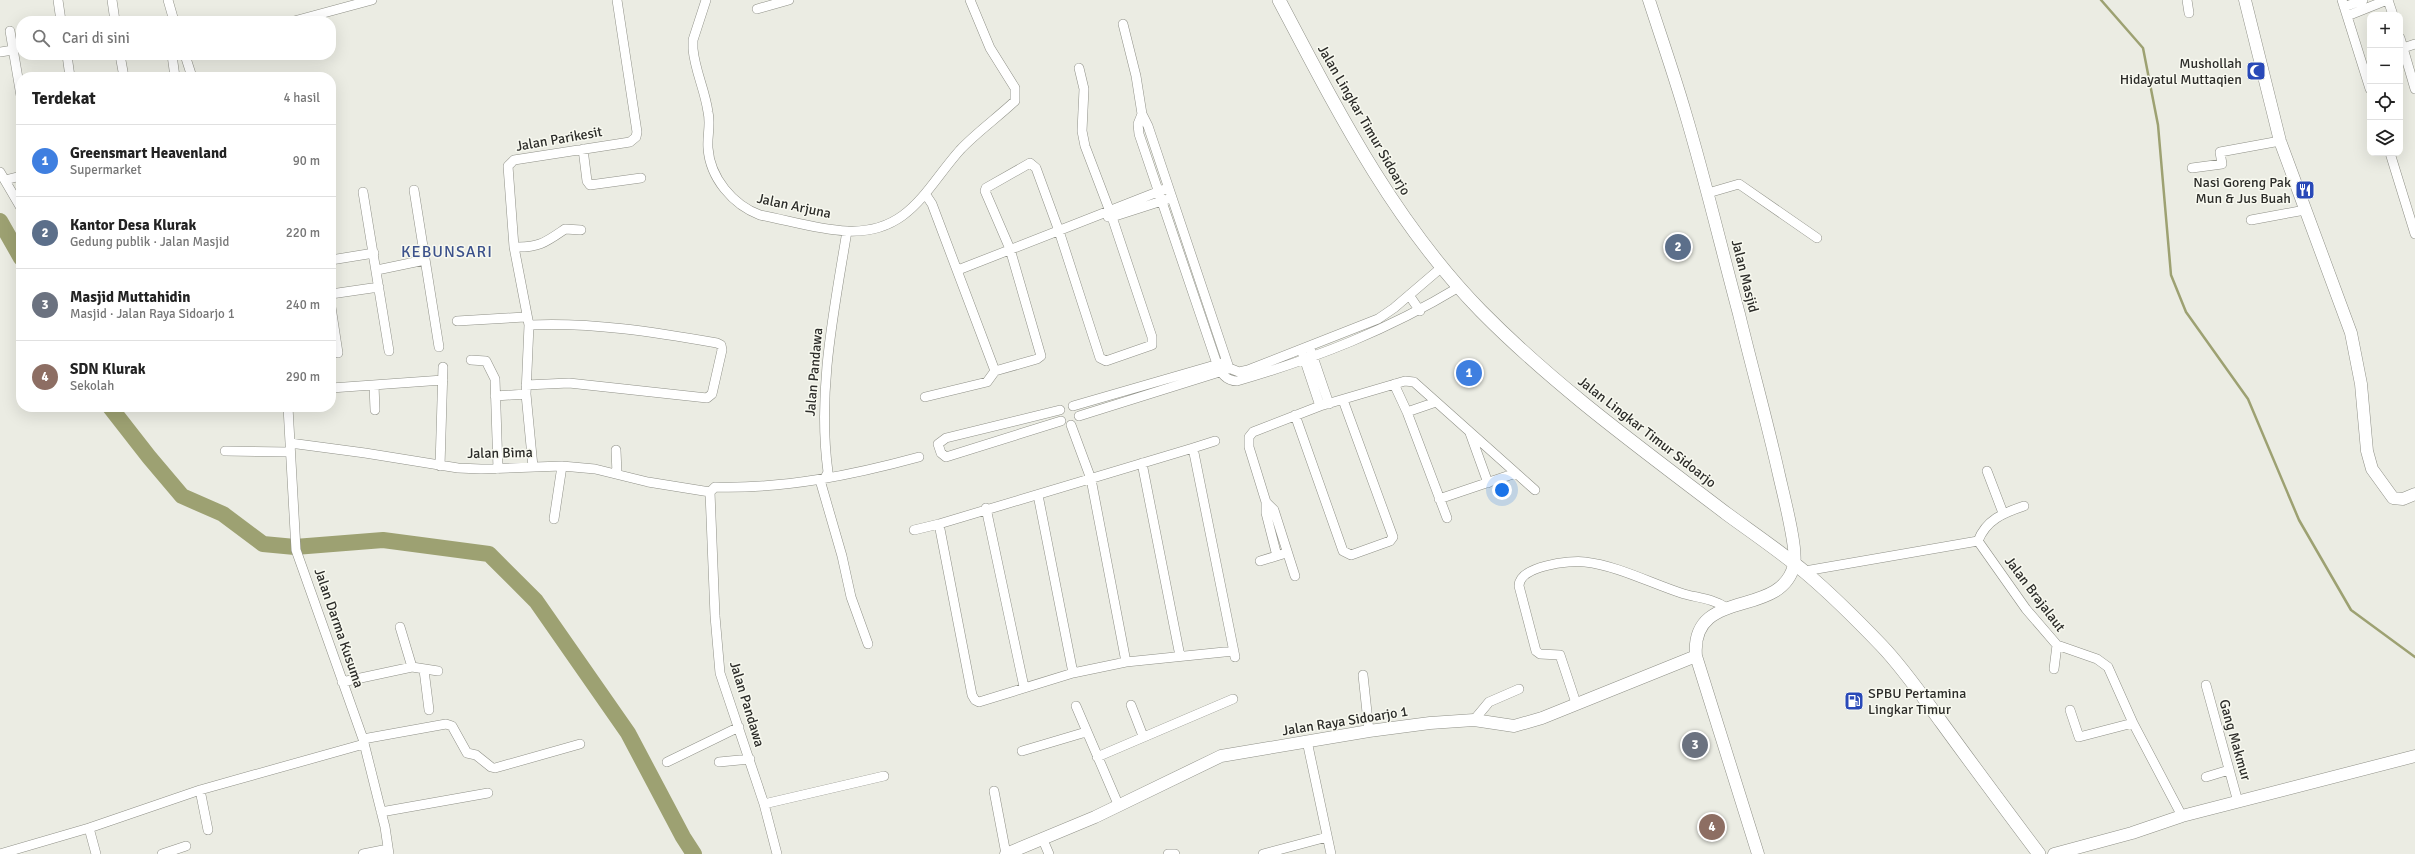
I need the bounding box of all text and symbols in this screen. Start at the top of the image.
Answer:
map controls [2367,12,2403,156]
button: + [2367,12,2403,48]
search box [16,16,336,60]
icon: search [30,27,52,49]
text: Cari di sini [62,29,130,47]
street label: Jalan Lingkar Timur Sidoarjo [1314,42,1414,198]
button: − [2367,48,2403,84]
place label: Mushollah Hidayatul Muttaqien [2120,55,2242,88]
mosque icon: Mushollah Hidayatul Muttaqien [2245,60,2267,82]
button: locate [2367,84,2403,120]
text: Terdekat [32,88,96,109]
text: 4 hasil [283,90,320,106]
button: layers [2367,120,2403,156]
street label: Jalan Parikesit [514,123,604,155]
text: Greensmart Heavenland [70,144,227,162]
text: 1 [41,153,49,169]
text: 90 m [293,153,320,169]
text: Supermarket [70,162,142,178]
place label: Nasi Goreng Pak Mun & Jus Buah [2193,174,2291,207]
restaurant icon: Nasi Goreng Pak Mun & Jus Buah [2294,179,2316,201]
street label: Jalan Arjuna [755,190,833,222]
text: Kantor Desa Klurak [70,216,196,234]
text: 2 [41,225,49,241]
text: 220 m [286,225,320,241]
pin: 2 [1665,232,1691,262]
text: Gedung publik · Jalan Masjid [70,234,229,250]
street label: Jalan Masjid [1728,238,1762,314]
district label: KEBUNSARI [401,242,493,262]
text: Masjid Muttahidin [70,288,190,306]
text: 3 [41,297,49,313]
text: 240 m [286,297,320,313]
text: Masjid · Jalan Raya Sidoarjo 1 [70,306,235,322]
street label: Jalan Pandawa [802,327,826,417]
pin: 1 [1456,358,1482,388]
text: SDN Klurak [70,360,146,378]
text: 4 [41,369,49,385]
text: 290 m [286,369,320,385]
street label: Jalan Lingkar Timur Sidoarjo [1574,373,1720,491]
text: Sekolah [70,378,114,394]
street label: Jalan Bima [467,444,533,462]
your location [1492,480,1512,500]
street label: Jalan Brajalaut [2001,553,2069,635]
street label: Jalan Darma Kusuma [311,566,367,690]
street label: Jalan Pandawa [726,659,768,749]
place label: SPBU Pertamina Lingkar Timur [1868,685,1966,718]
fuel station icon: SPBU Pertamina Lingkar Timur [1843,690,1865,712]
street label: Gang Makmur [2215,697,2255,783]
street label: Jalan Raya Sidoarjo 1 [1281,703,1409,739]
pin: 3 [1682,730,1708,760]
pin: 4 [1699,812,1725,842]

